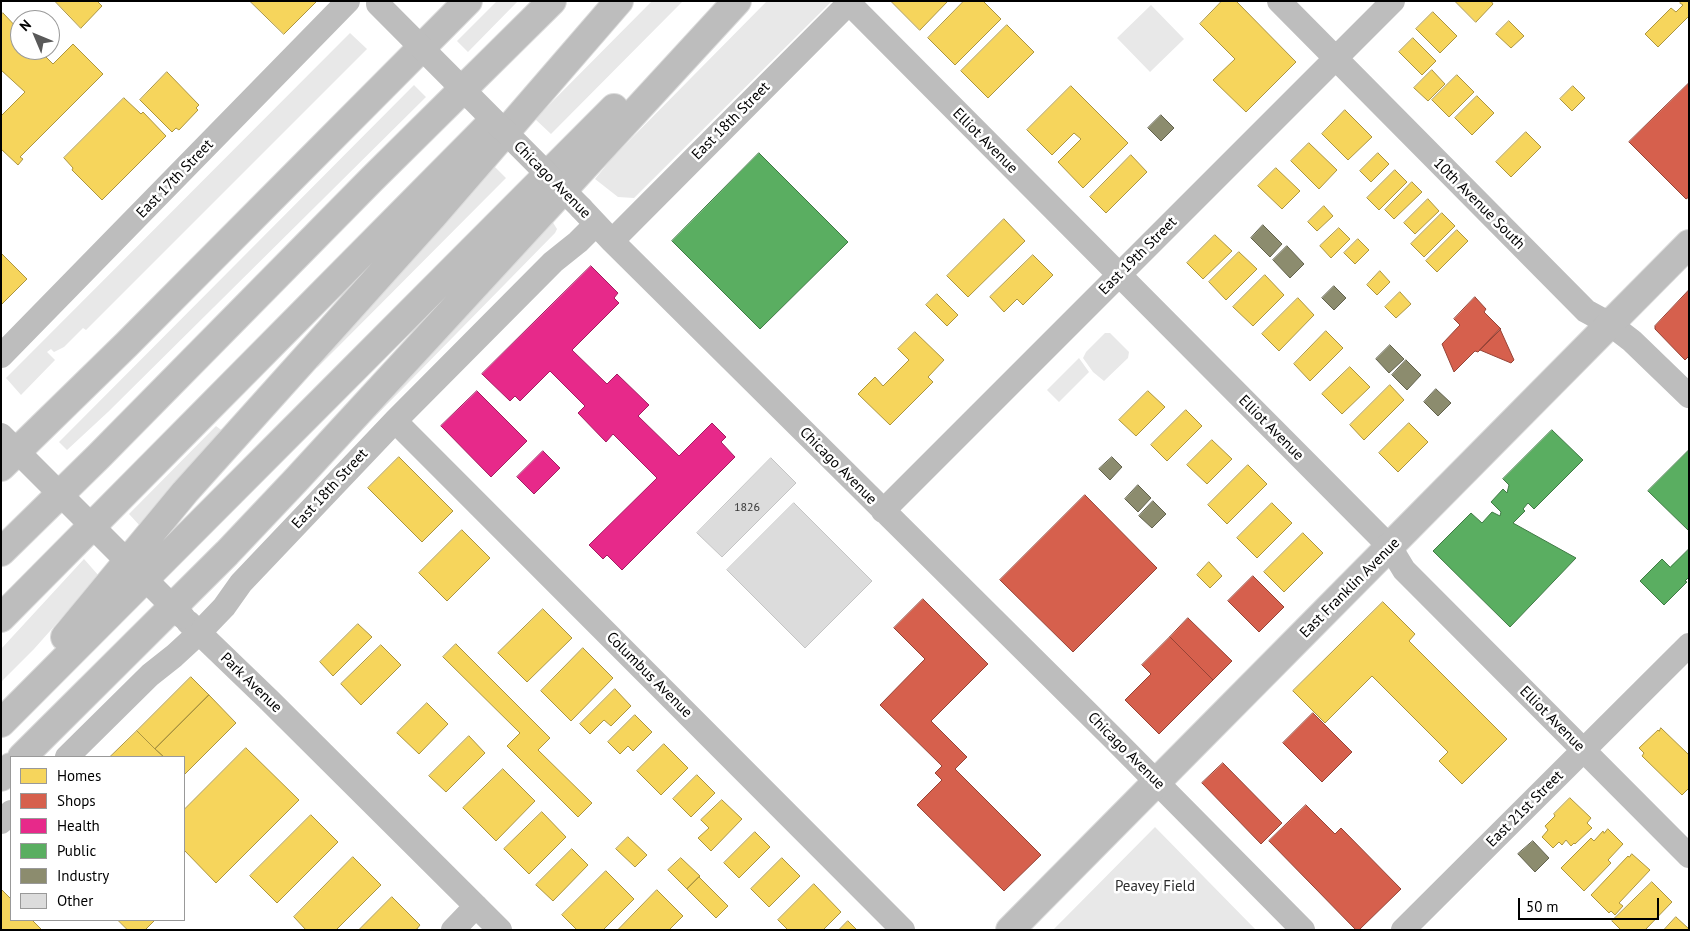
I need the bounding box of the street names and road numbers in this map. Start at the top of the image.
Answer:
street label: East 18th Street [688,78,774,164]
street label: Elliot Avenue [949,105,1021,177]
street label: East 17th Street [133,136,217,222]
street label: Chicago Avenue [510,138,594,222]
street label: 10th Avenue South [1430,155,1528,253]
street label: East 19th Street [1095,213,1181,299]
street label: Elliot Avenue [1235,392,1307,464]
street label: Chicago Avenue [796,424,880,508]
street label: East 18th Street [288,445,372,533]
street label: East Franklin Avenue [1296,534,1404,642]
street label: Columbus Avenue [602,628,696,722]
street label: Park Avenue [217,649,285,717]
street label: Elliot Avenue [1516,683,1588,755]
street label: Chicago Avenue [1084,709,1168,793]
street label: East 21st Street [1483,767,1567,851]

